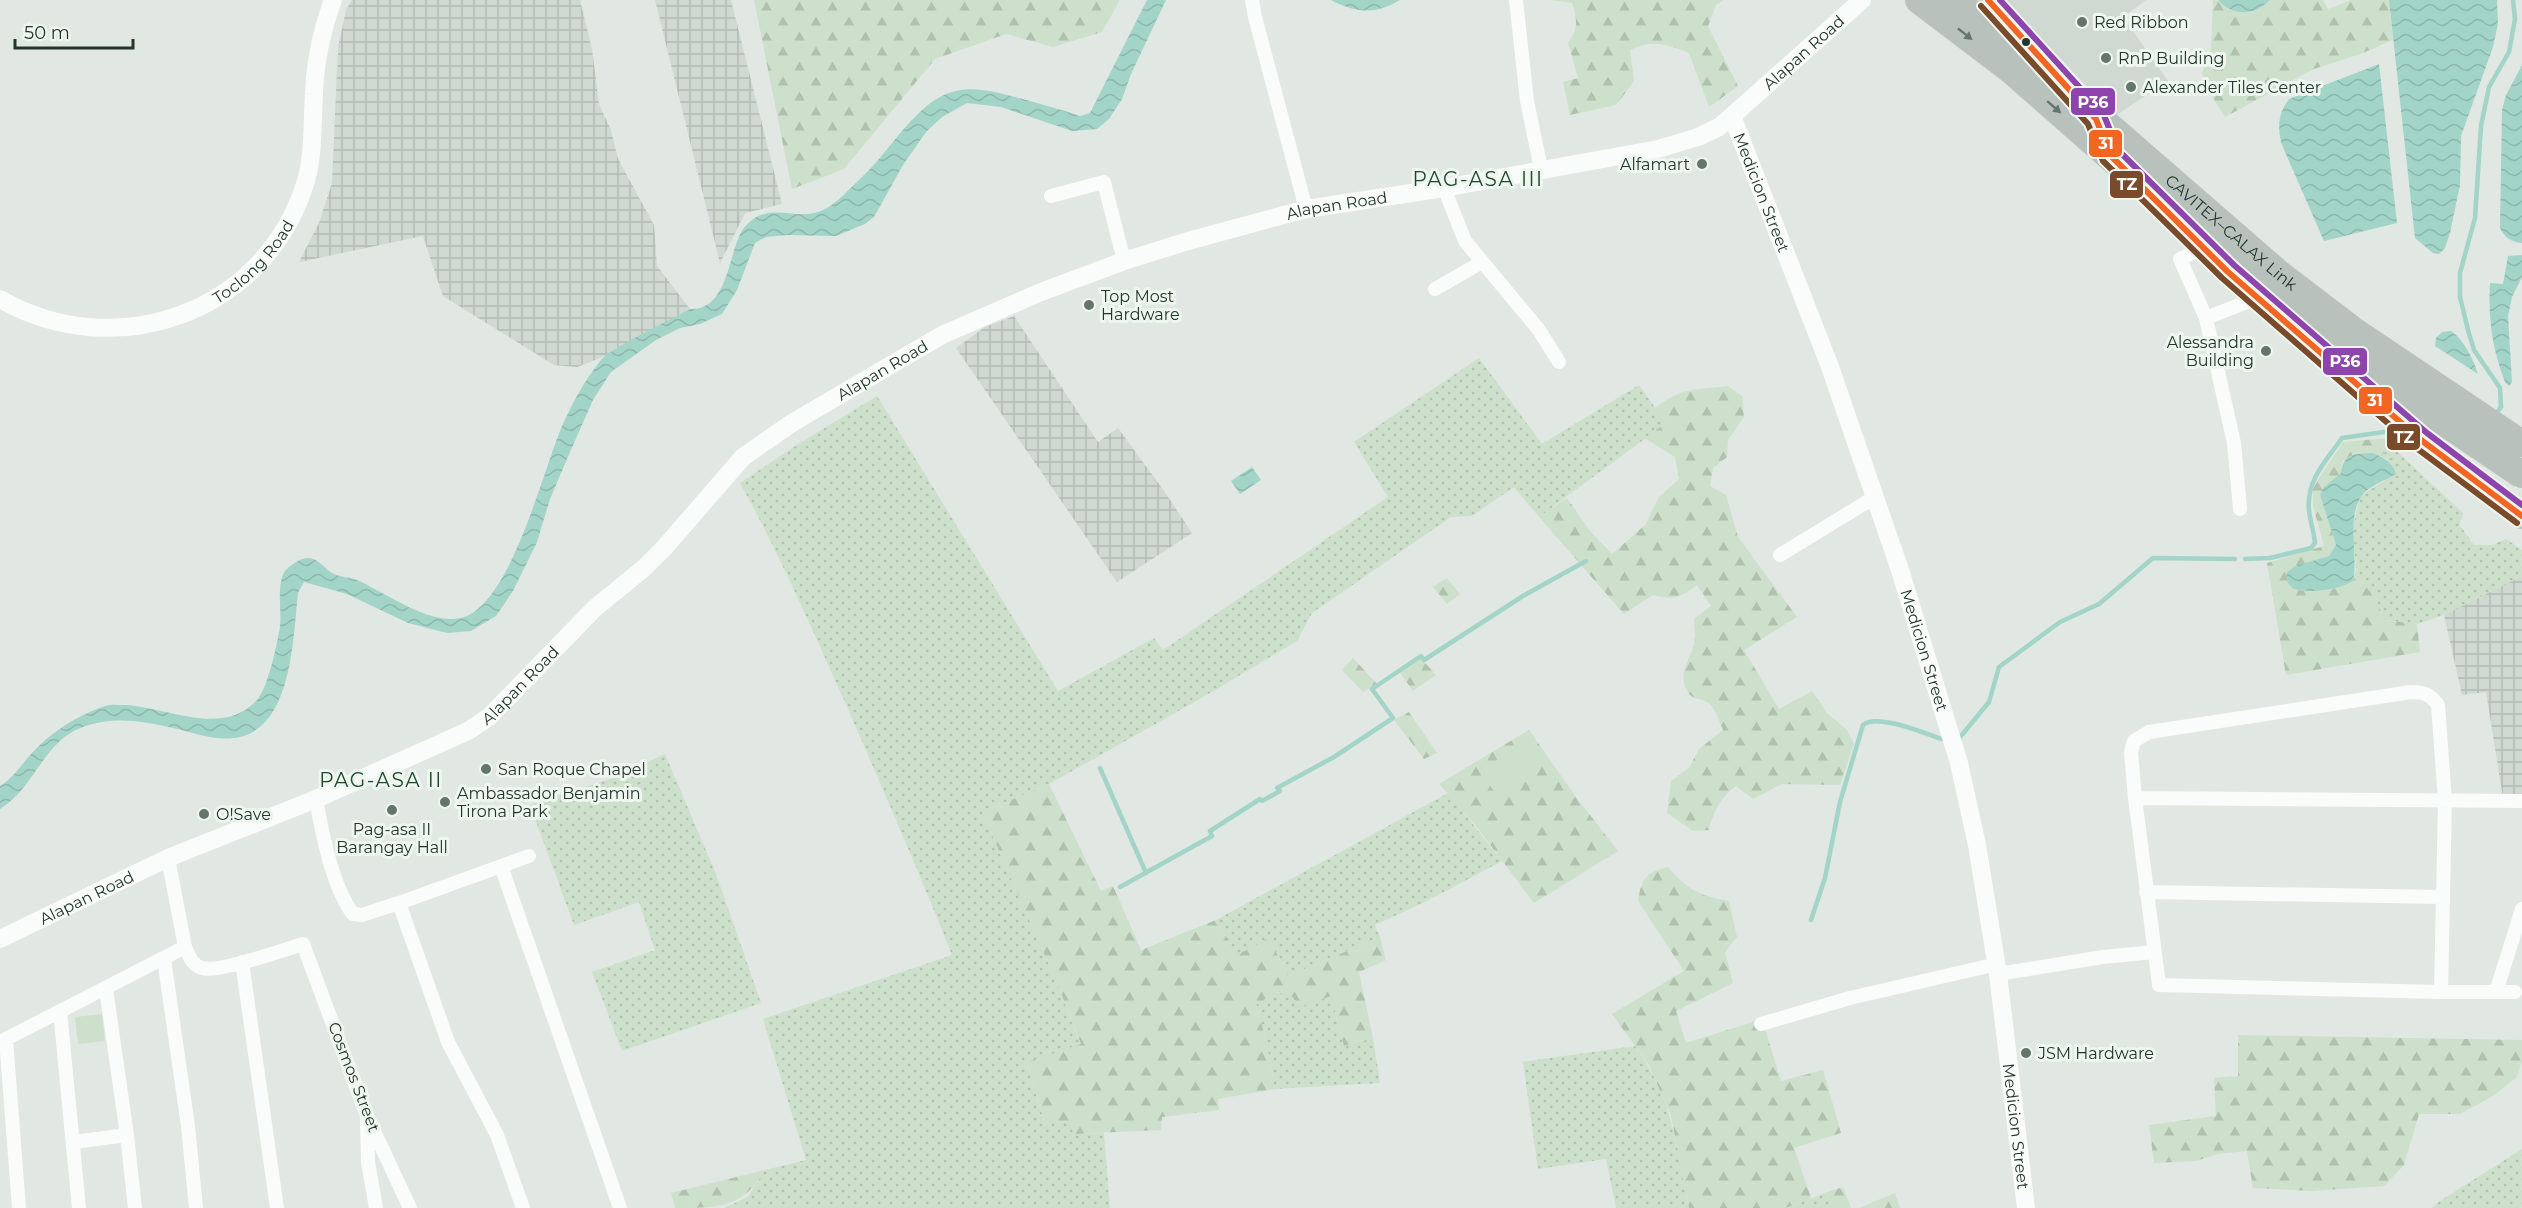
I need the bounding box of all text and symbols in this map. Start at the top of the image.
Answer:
street label: Alapan Road [1759,11,1848,93]
scale bar [15,12,134,50]
place label: Red Ribbon [2094,13,2189,32]
marker: Red Ribbon [2075,15,2089,29]
text: 50 m [24,22,70,44]
one-way arrow [1957,27,1973,40]
unlabelled marker [2020,36,2032,48]
place label: RnP Building [2118,49,2224,68]
marker: RnP Building [2099,51,2113,65]
place label: Alexander Tiles Center [2143,78,2321,97]
marker: Alexander Tiles Center [2124,80,2138,94]
line badge: P36 [2070,87,2116,116]
text: P36 [2077,93,2109,112]
one-way arrow [2046,100,2061,113]
line badge: 31 [2088,129,2123,158]
street label: Medicion Street [1730,130,1794,255]
text: 31 [2097,134,2114,153]
place label: Alfamart [1620,155,1690,174]
marker: Alfamart [1695,157,1709,171]
district label: PAG-ASA III [1412,167,1544,191]
line badge: TZ [2109,170,2144,199]
street label: CAVITEX–CALAX Link [2162,170,2301,294]
text: TZ [2117,175,2138,194]
street label: Alapan Road [1284,187,1389,223]
street label: Toclong Road [209,216,298,307]
place label: Top Most Hardware [1101,287,1180,324]
marker: Top Most Hardware [1082,298,1096,312]
place label: Alessandra Building [2167,333,2254,370]
street label: Alapan Road [833,336,931,404]
marker: Alessandra Building [2259,344,2273,358]
line badge: P36 [2322,347,2368,376]
text: P36 [2329,352,2361,371]
line badge: 31 [2358,386,2393,415]
text: 31 [2366,391,2383,410]
line badge: TZ [2386,423,2421,451]
text: TZ [2394,428,2415,447]
street label: Medicion Street [1897,587,1952,714]
street label: Alapan Road [478,642,562,729]
place label: San Roque Chapel [498,760,646,779]
marker: San Roque Chapel [479,762,493,776]
district label: PAG-ASA II [319,768,443,792]
place label: Ambassador Benjamin Tirona Park [457,784,641,821]
marker: Ambassador Benjamin Tirona Park [438,795,452,809]
marker: Pag-asa II Barangay Hall [385,803,399,817]
place label: O!Save [216,805,271,824]
marker: O!Save [197,807,211,821]
place label: Pag-asa II Barangay Hall [336,820,448,857]
street label: Alapan Road [36,867,137,928]
street label: Cosmos Street [324,1019,384,1135]
place label: JSM Hardware [2037,1044,2154,1063]
marker: JSM Hardware [2019,1046,2033,1060]
street label: Medicion Street [1999,1062,2033,1191]

